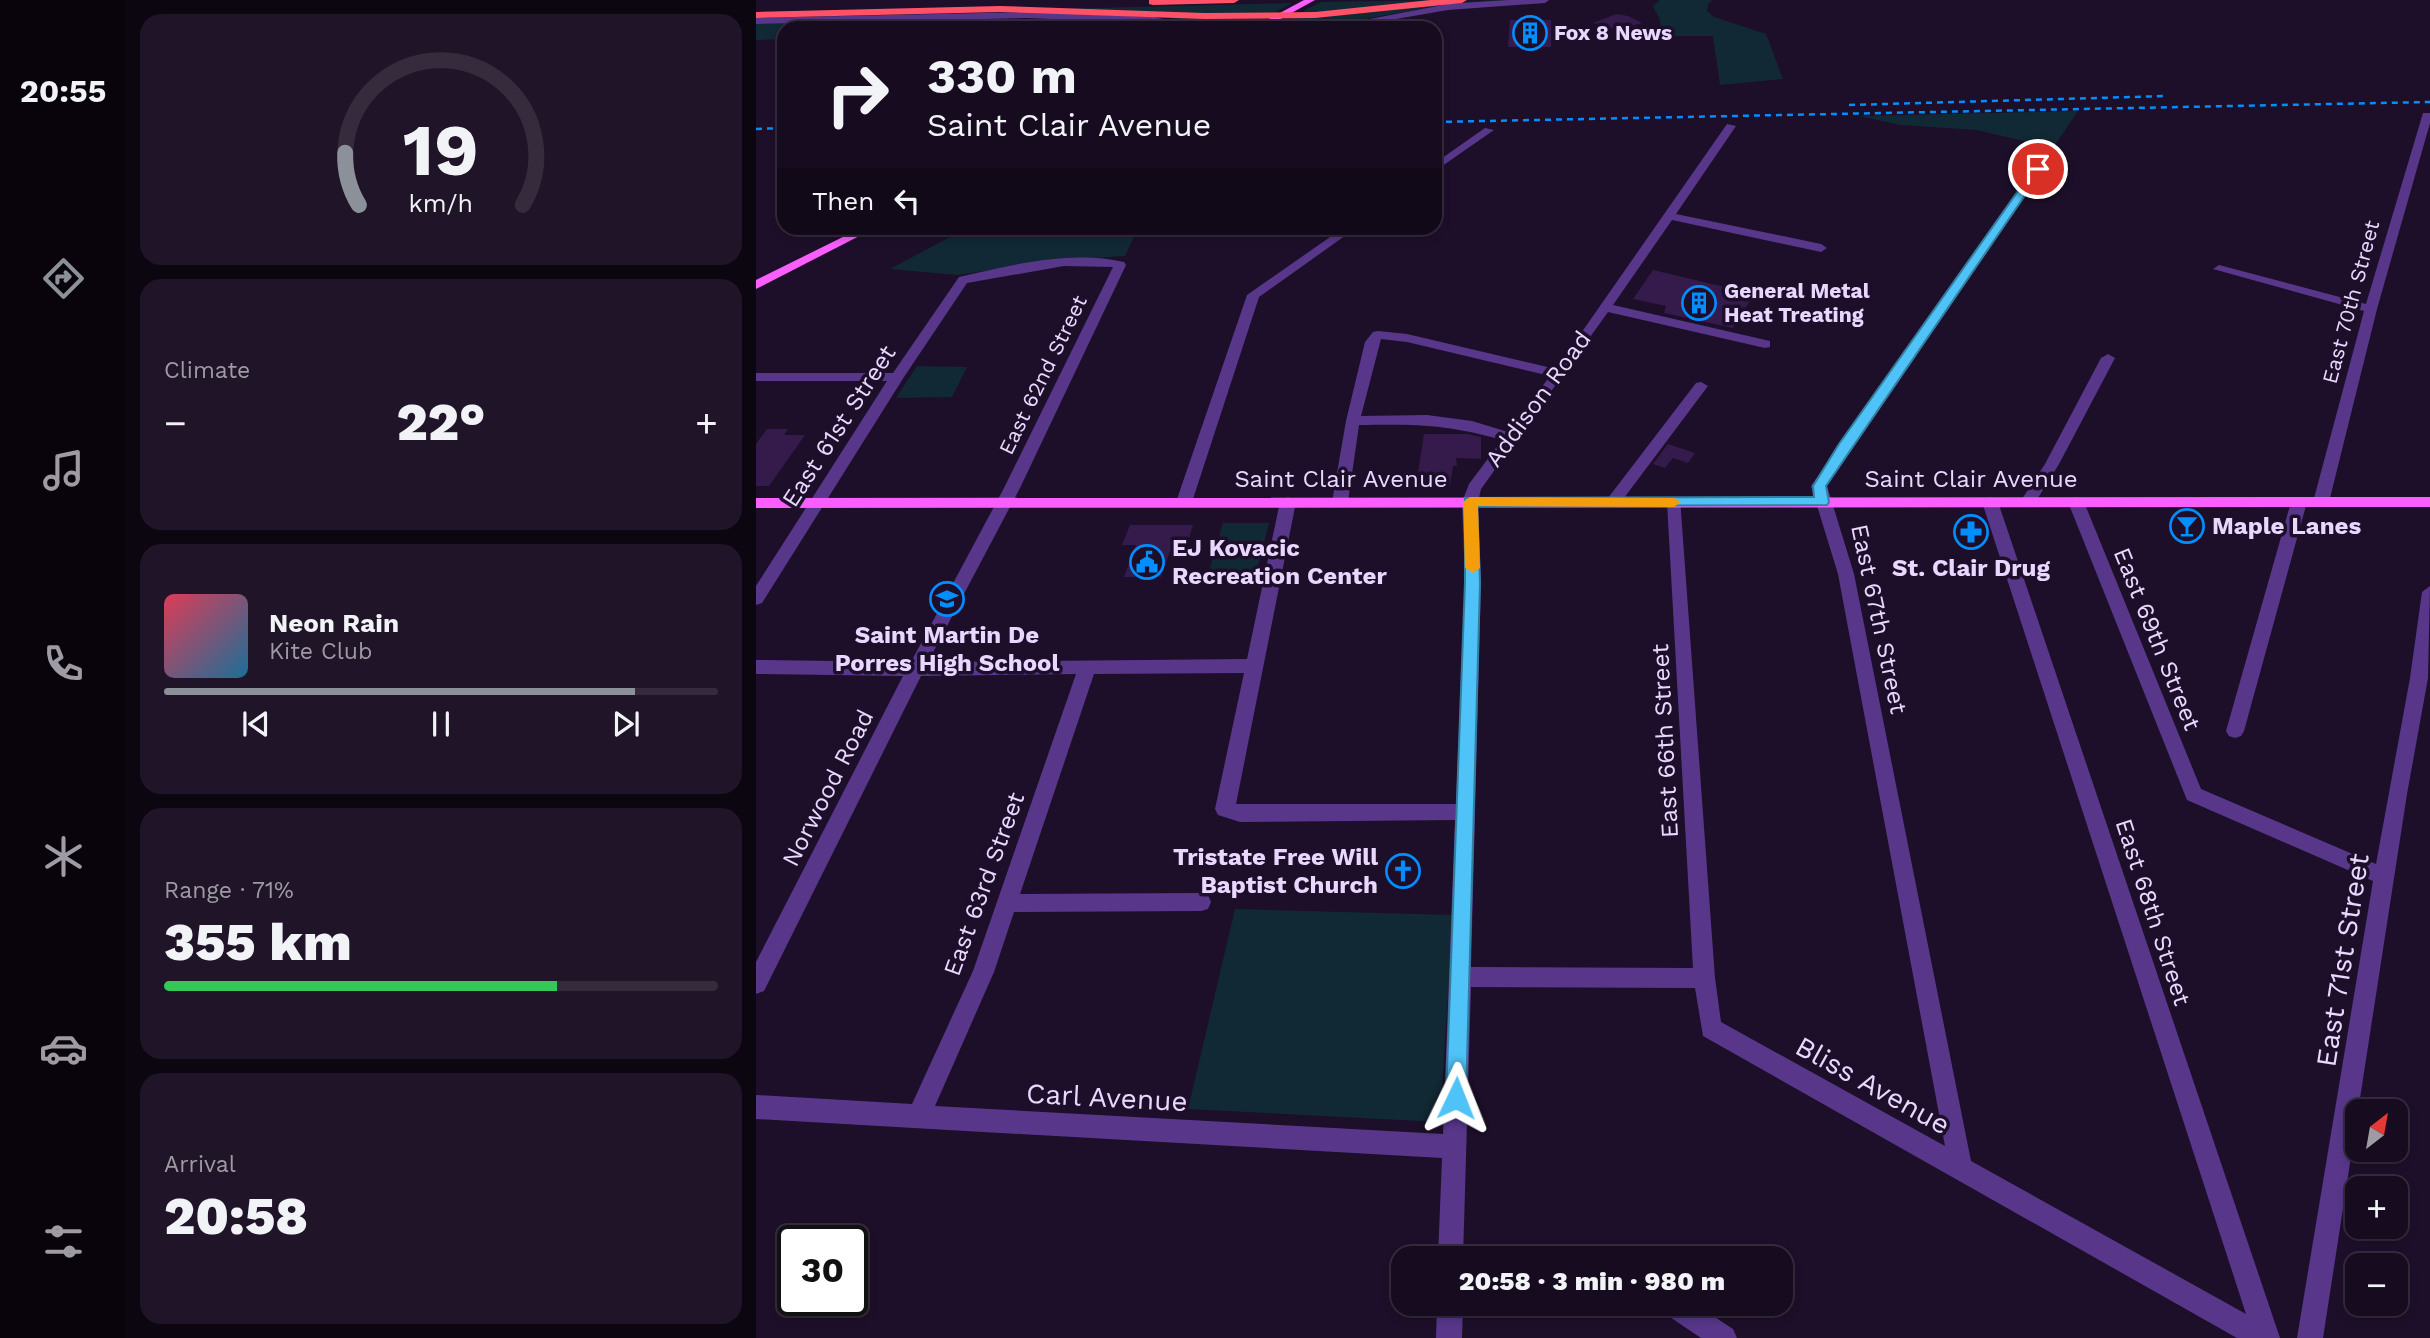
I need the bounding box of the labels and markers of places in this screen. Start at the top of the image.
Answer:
building icon: Fox 8 News [1511,14,1549,52]
place label: Fox 8 News [1554,20,1672,45]
pin [2008,139,2068,199]
place label: General Metal Heat Treating [1724,278,1870,327]
building icon: General Metal Heat Treating [1680,284,1718,322]
bar icon: Maple Lanes [2168,507,2206,545]
place label: Maple Lanes [2212,512,2361,540]
pharmacy icon: St. Clair Drug [1952,513,1990,551]
place label: EJ Kovacic Recreation Center [1172,534,1387,590]
public building icon: EJ Kovacic Recreation Center [1128,543,1166,581]
place label: St. Clair Drug [1892,554,2050,582]
school or university icon: Saint Martin De Porres High School [928,580,966,618]
place label: Saint Martin De Porres High School [835,621,1059,677]
place label: Tristate Free Will Baptist Church [1173,843,1378,899]
church icon: Tristate Free Will Baptist Church [1384,852,1422,890]

